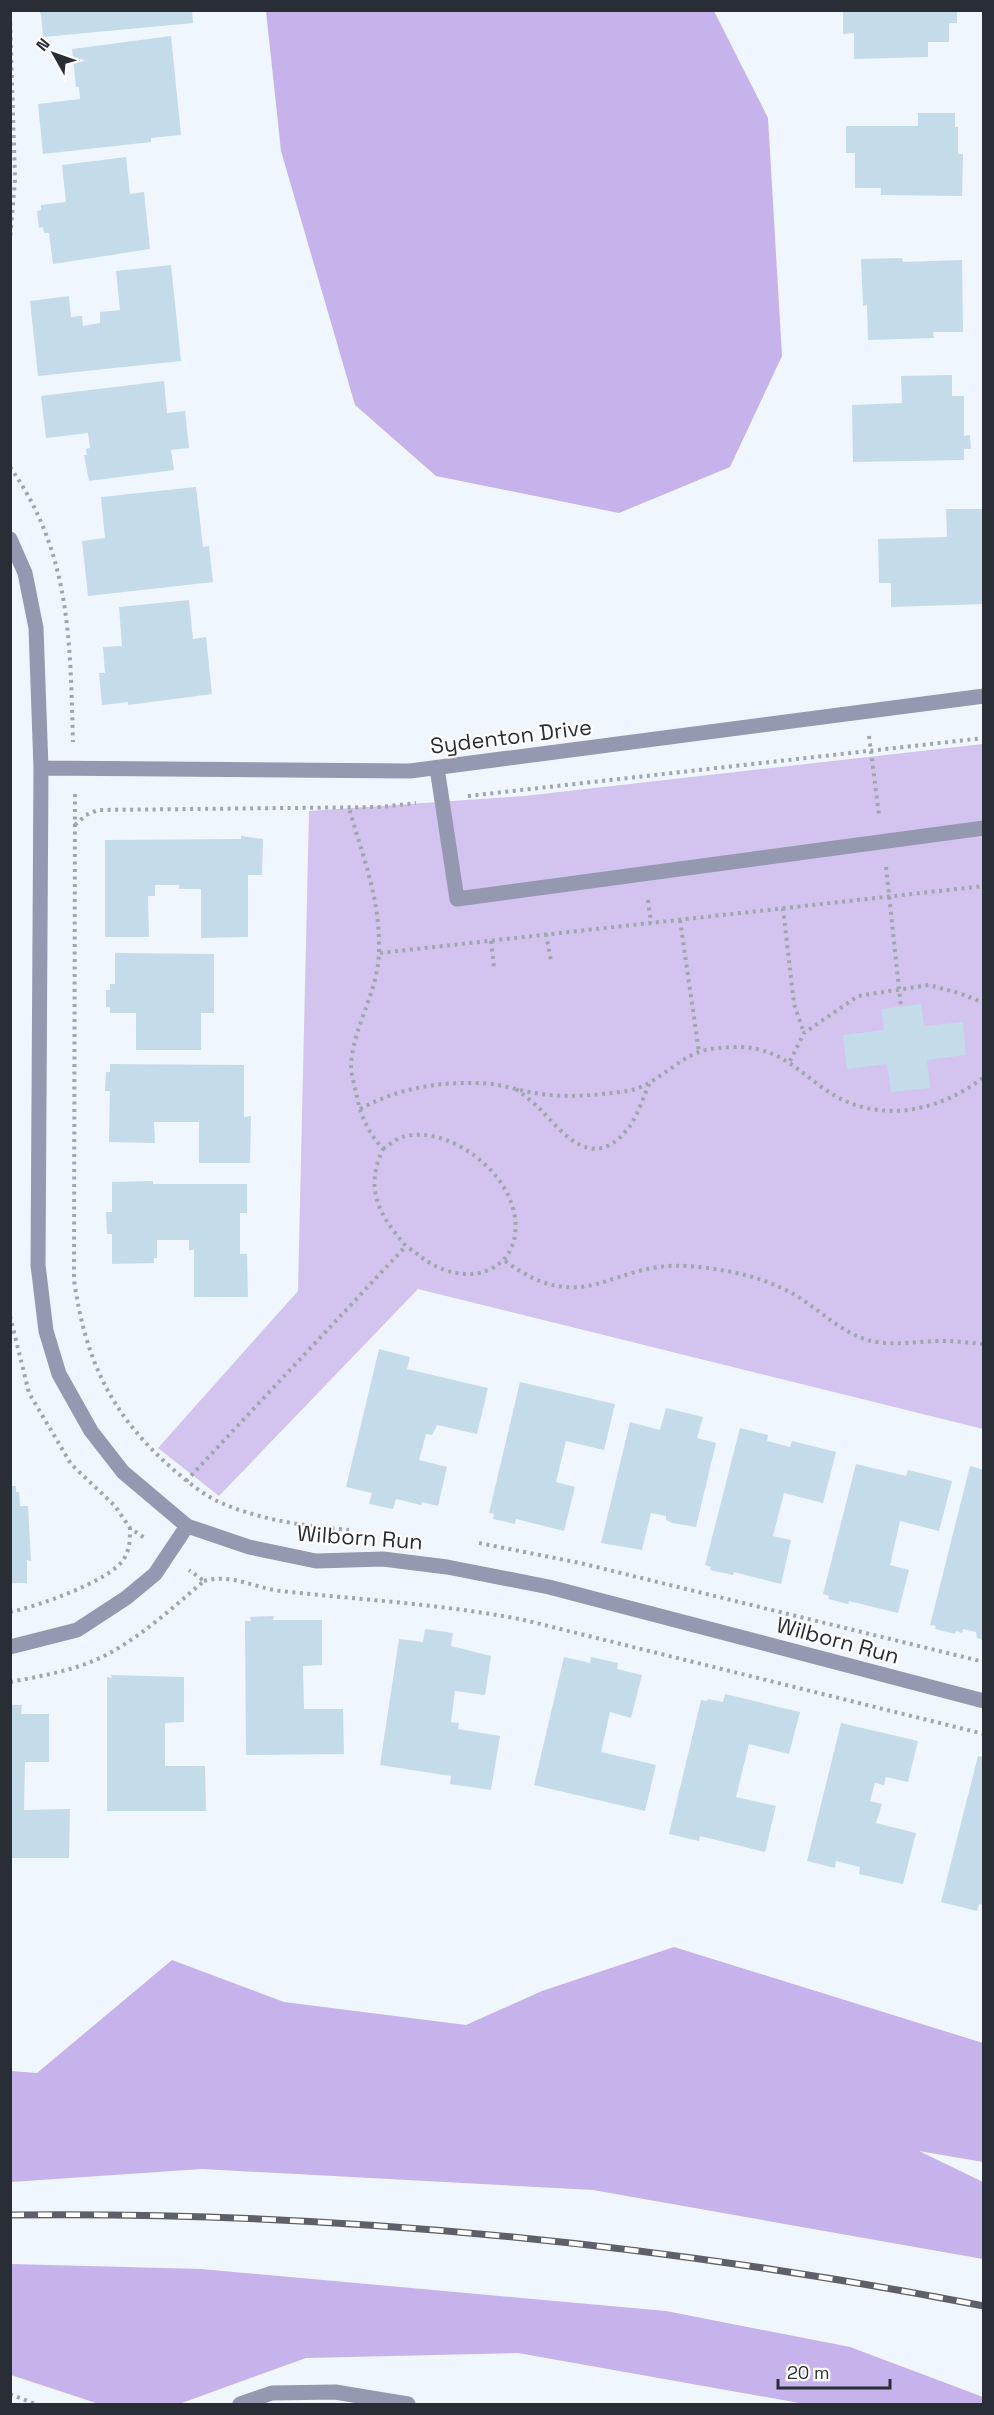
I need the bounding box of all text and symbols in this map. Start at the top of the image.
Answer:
north arrow [24,24,84,84]
text: N [31,34,54,56]
street label: Sydenton Drive [429,712,593,760]
street label: Wilborn Run [296,1519,424,1555]
street label: Wilborn Run [773,1610,903,1670]
scale bar [778,2352,890,2390]
text: 20 m [787,2361,830,2384]

